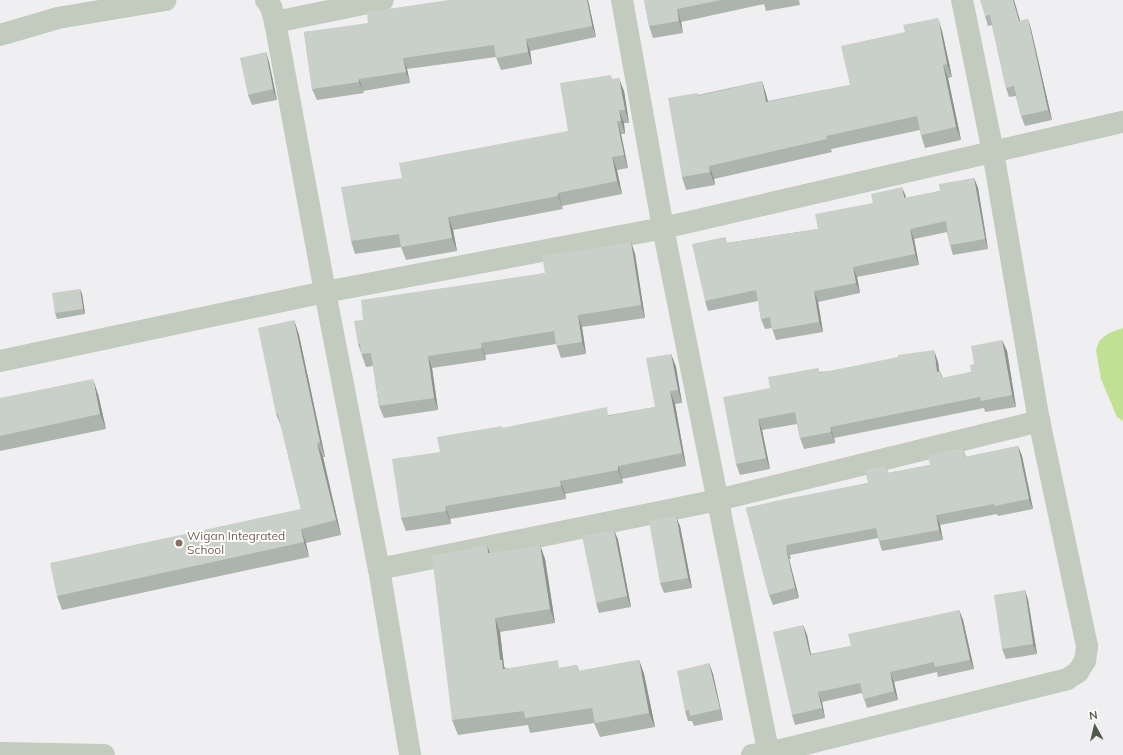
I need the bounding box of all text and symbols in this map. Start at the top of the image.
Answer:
place label: Wigan Integrated School [187,529,285,557]
marker: Wigan Integrated School [174,538,184,548]
north arrow [1075,707,1115,747]
text: N [1088,708,1098,723]

